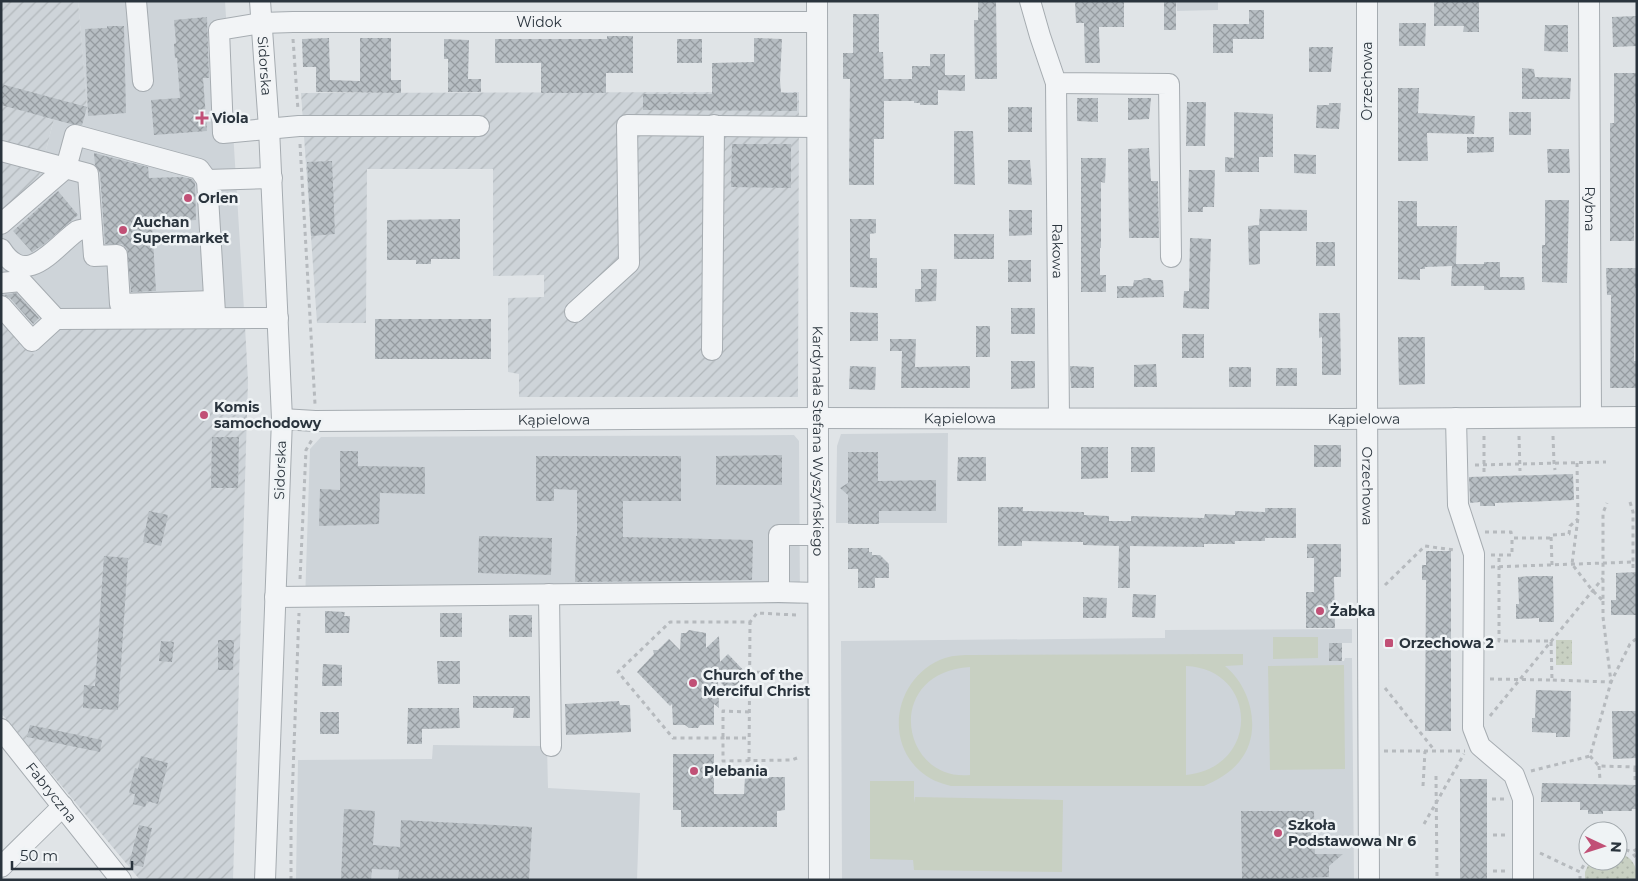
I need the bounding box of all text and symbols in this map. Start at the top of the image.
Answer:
street label: Widok [516,13,563,31]
street label: Sidorska [254,35,276,96]
street label: Orzechowa [1358,42,1376,120]
place label: Viola [211,109,249,127]
marker: Viola [196,112,208,124]
street label: Rybna [1581,186,1599,232]
place label: Orlen [198,189,239,207]
marker: Orlen [182,192,194,204]
place label: Auchan Supermarket [132,213,229,247]
street label: Rakowa [1048,223,1067,279]
marker: Auchan Supermarket [117,224,129,236]
street label: Kardynała Stefana Wyszyńskiego [809,326,827,557]
place label: Komis samochodowy [214,398,322,432]
marker: Komis samochodowy [198,409,210,421]
street label: Kąpielowa [924,409,996,427]
street label: Kąpielowa [518,410,590,429]
street label: Kąpielowa [1328,410,1400,428]
street label: Sidorska [270,440,290,500]
street label: Orzechowa [1358,446,1377,526]
place label: Żabka [1330,602,1375,620]
marker: Żabka [1314,605,1326,617]
place label: Orzechowa 2 [1399,634,1494,652]
marker: Orzechowa 2 [1383,637,1395,649]
place label: Church of the Merciful Christ [703,666,810,700]
marker: Church of the Merciful Christ [687,677,699,689]
street label: Fabryczna [22,759,81,826]
place label: Plebania [704,762,768,780]
marker: Plebania [688,765,700,777]
place label: Szkoła Podstawowa Nr 6 [1288,816,1416,850]
north arrow [1578,821,1628,871]
marker: Szkoła Podstawowa Nr 6 [1272,827,1284,839]
scale bar [12,838,132,870]
text: N [1607,841,1625,853]
text: 50 m [20,846,58,865]

